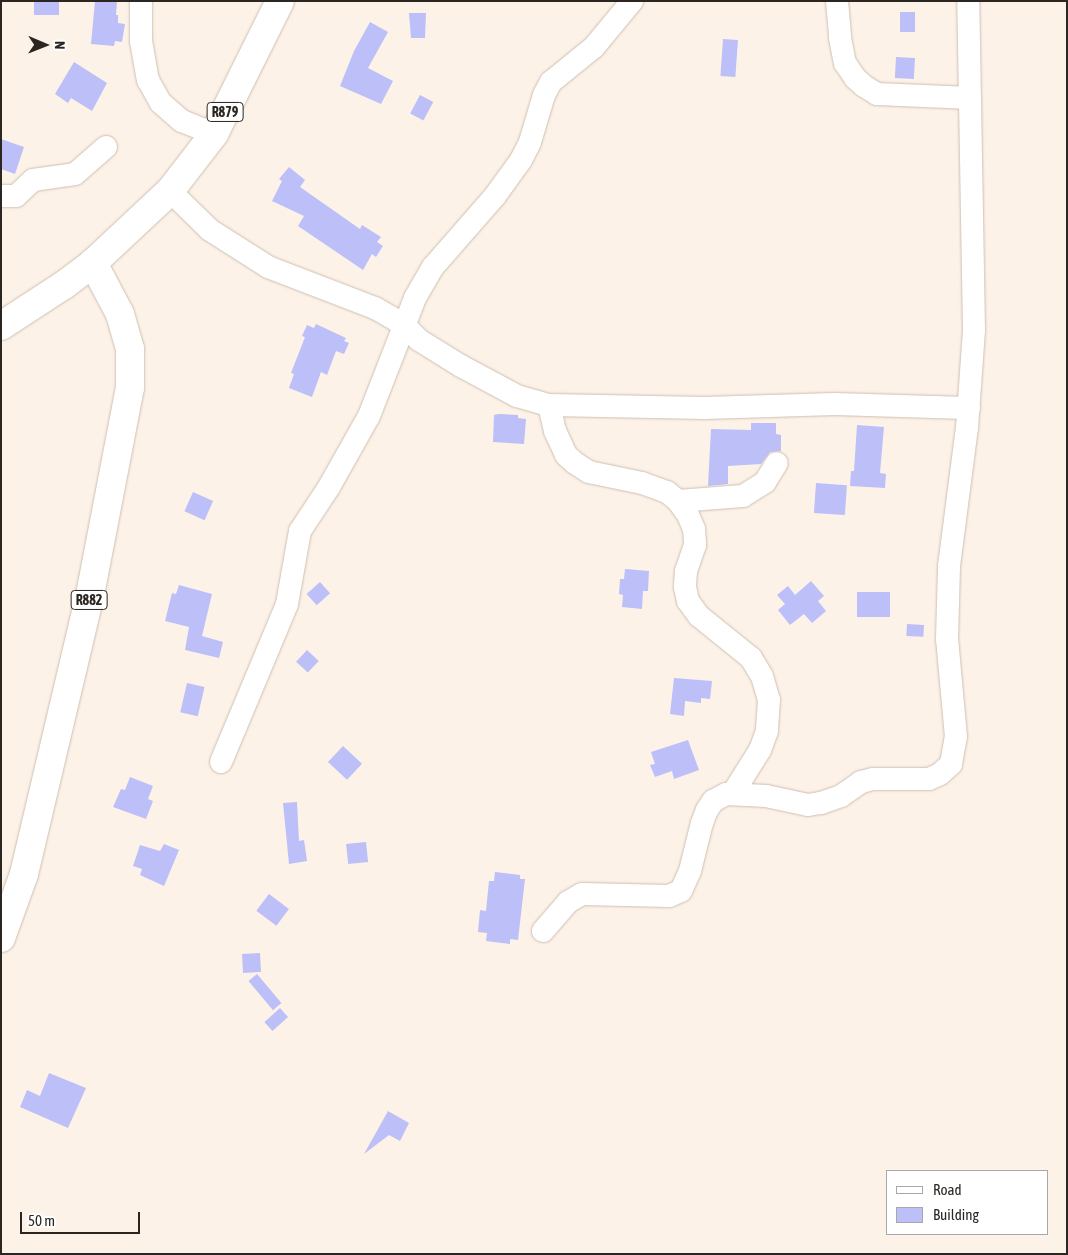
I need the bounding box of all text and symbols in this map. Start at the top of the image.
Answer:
north arrow [20,20,70,70]
text: N [52,41,68,50]
road number: R879 [206,100,244,124]
road number: R882 [70,588,108,612]
legend [886,1170,1048,1235]
text: Road [933,1181,962,1198]
scale bar [22,1202,142,1234]
text: Building [933,1206,979,1223]
text: 50 m [28,1212,55,1229]

